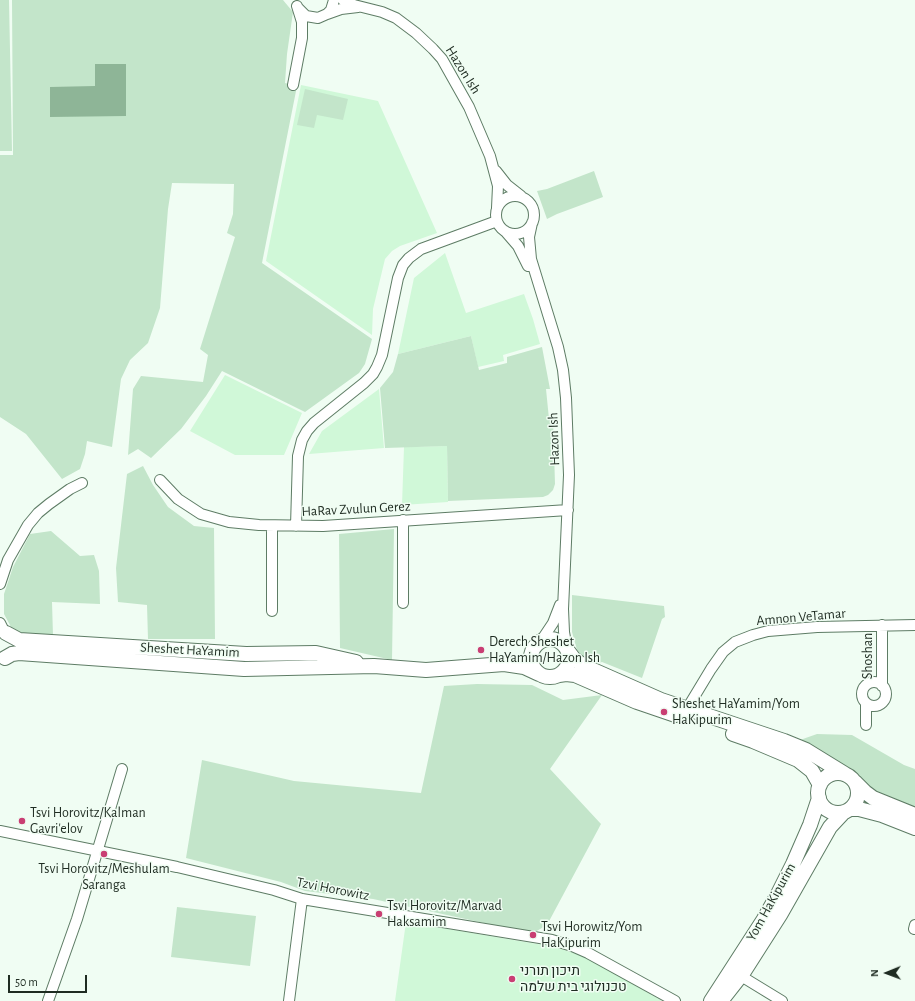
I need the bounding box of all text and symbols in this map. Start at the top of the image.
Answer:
street label: Hazon Ish [442,43,484,97]
street label: Hazon Ish [545,412,563,466]
street label: HaRav Zvulun Gerez [301,498,411,520]
street label: Amnon VeTamar [756,605,846,629]
street label: Shoshan [860,633,876,679]
place label: Derech Sheshet HaYamim/Hazon Ish [489,634,600,666]
street label: Sheshet HaYamim [140,639,240,661]
marker: Derech Sheshet HaYamim/Hazon Ish [476,645,486,655]
place label: Sheshet HaYamim/Yom HaKipurim [672,696,800,728]
marker: Sheshet HaYamim/Yom HaKipurim [659,707,669,717]
place label: Tsvi Horovitz/Kalman Gavri'elov [30,805,146,838]
marker: Tsvi Horovitz/Kalman Gavri'elov [17,816,27,826]
marker: Tsvi Horovitz/Meshulam Saranga [99,849,109,859]
street label: Yom HaKipurim [743,860,799,944]
place label: Tsvi Horovitz/Meshulam Saranga [38,861,170,894]
street label: Tzvi Horowitz [295,874,371,904]
place label: Tsvi Horovitz/Marvad Haksamim [387,898,502,930]
marker: Tsvi Horovitz/Marvad Haksamim [374,909,384,919]
place label: Tsvi Horowitz/Yom HaKipurim [541,919,642,952]
marker: Tsvi Horowitz/Yom HaKipurim [528,930,538,940]
north arrow [867,953,907,993]
place label: תיכון תורני טכנולוגי בית שלמה [520,963,627,996]
scale bar [10,967,89,993]
text: N [869,969,880,977]
marker: תיכון תורני טכנולוגי בית שלמה [507,974,517,984]
text: 50 m [15,976,38,988]

